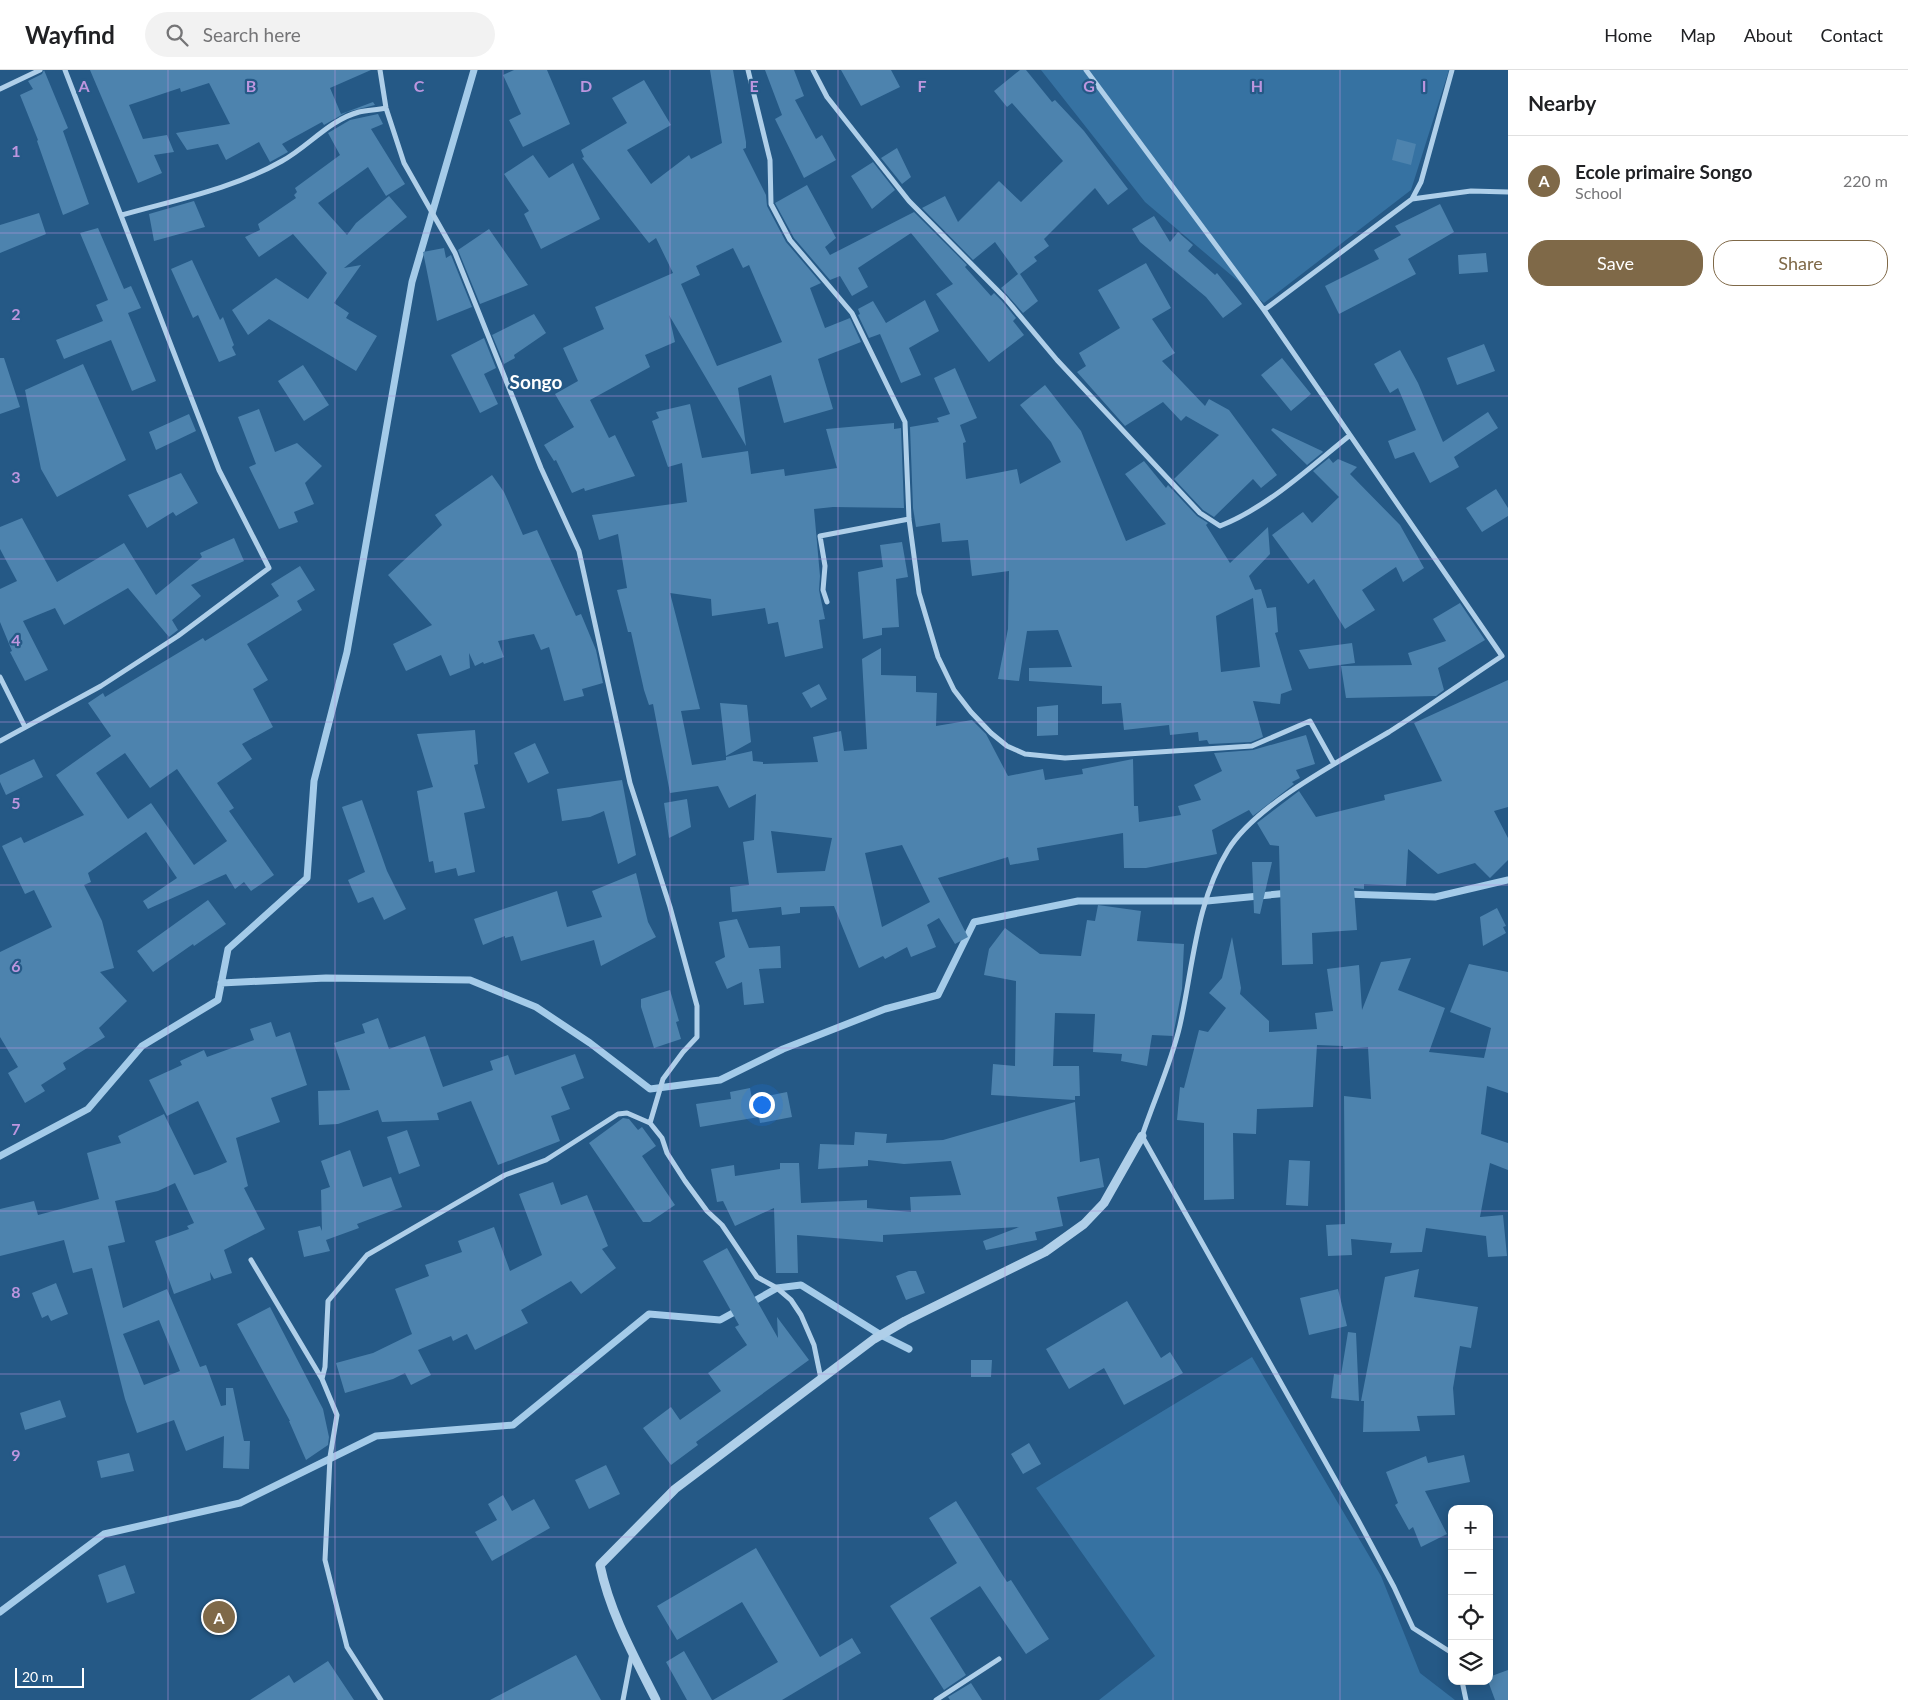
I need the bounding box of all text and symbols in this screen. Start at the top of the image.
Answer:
search box [145,12,495,57]
text: Wayfind [25,20,115,49]
icon: search [163,21,191,49]
text: Search here [203,23,301,46]
text: Home [1604,24,1652,46]
text: Map [1680,24,1716,46]
text: About [1744,24,1793,46]
text: Contact [1821,24,1883,46]
text: A [77,76,90,95]
text: B [246,76,256,95]
text: C [414,76,425,95]
text: D [580,76,592,95]
text: E [749,76,759,95]
text: F [917,76,927,95]
text: G [1083,76,1095,95]
text: H [1251,76,1263,95]
text: I [1422,76,1426,95]
text: Nearby [1528,90,1596,115]
text: 1 [11,141,21,160]
text: Ecole primaire Songo [1575,160,1752,183]
text: A [1538,171,1550,190]
text: 220 m [1843,171,1888,190]
text: School [1575,183,1622,202]
button: Save [1528,240,1703,286]
button: Share [1713,240,1888,286]
text: 2 [11,304,21,323]
district label: Songo [510,370,562,393]
text: 3 [11,467,21,486]
text: 4 [11,630,21,649]
text: 5 [11,793,21,812]
text: 6 [11,956,21,975]
your location [749,1092,775,1118]
text: 7 [11,1119,21,1138]
text: 8 [11,1282,21,1301]
text: 9 [11,1445,21,1464]
map controls [1448,1505,1493,1685]
button: + [1448,1505,1493,1550]
button: − [1448,1550,1493,1595]
button: locate [1448,1595,1493,1640]
pin: A [203,1598,235,1636]
button: layers [1448,1640,1493,1685]
scale bar [15,1665,84,1688]
text: 20 m [22,1668,53,1685]

